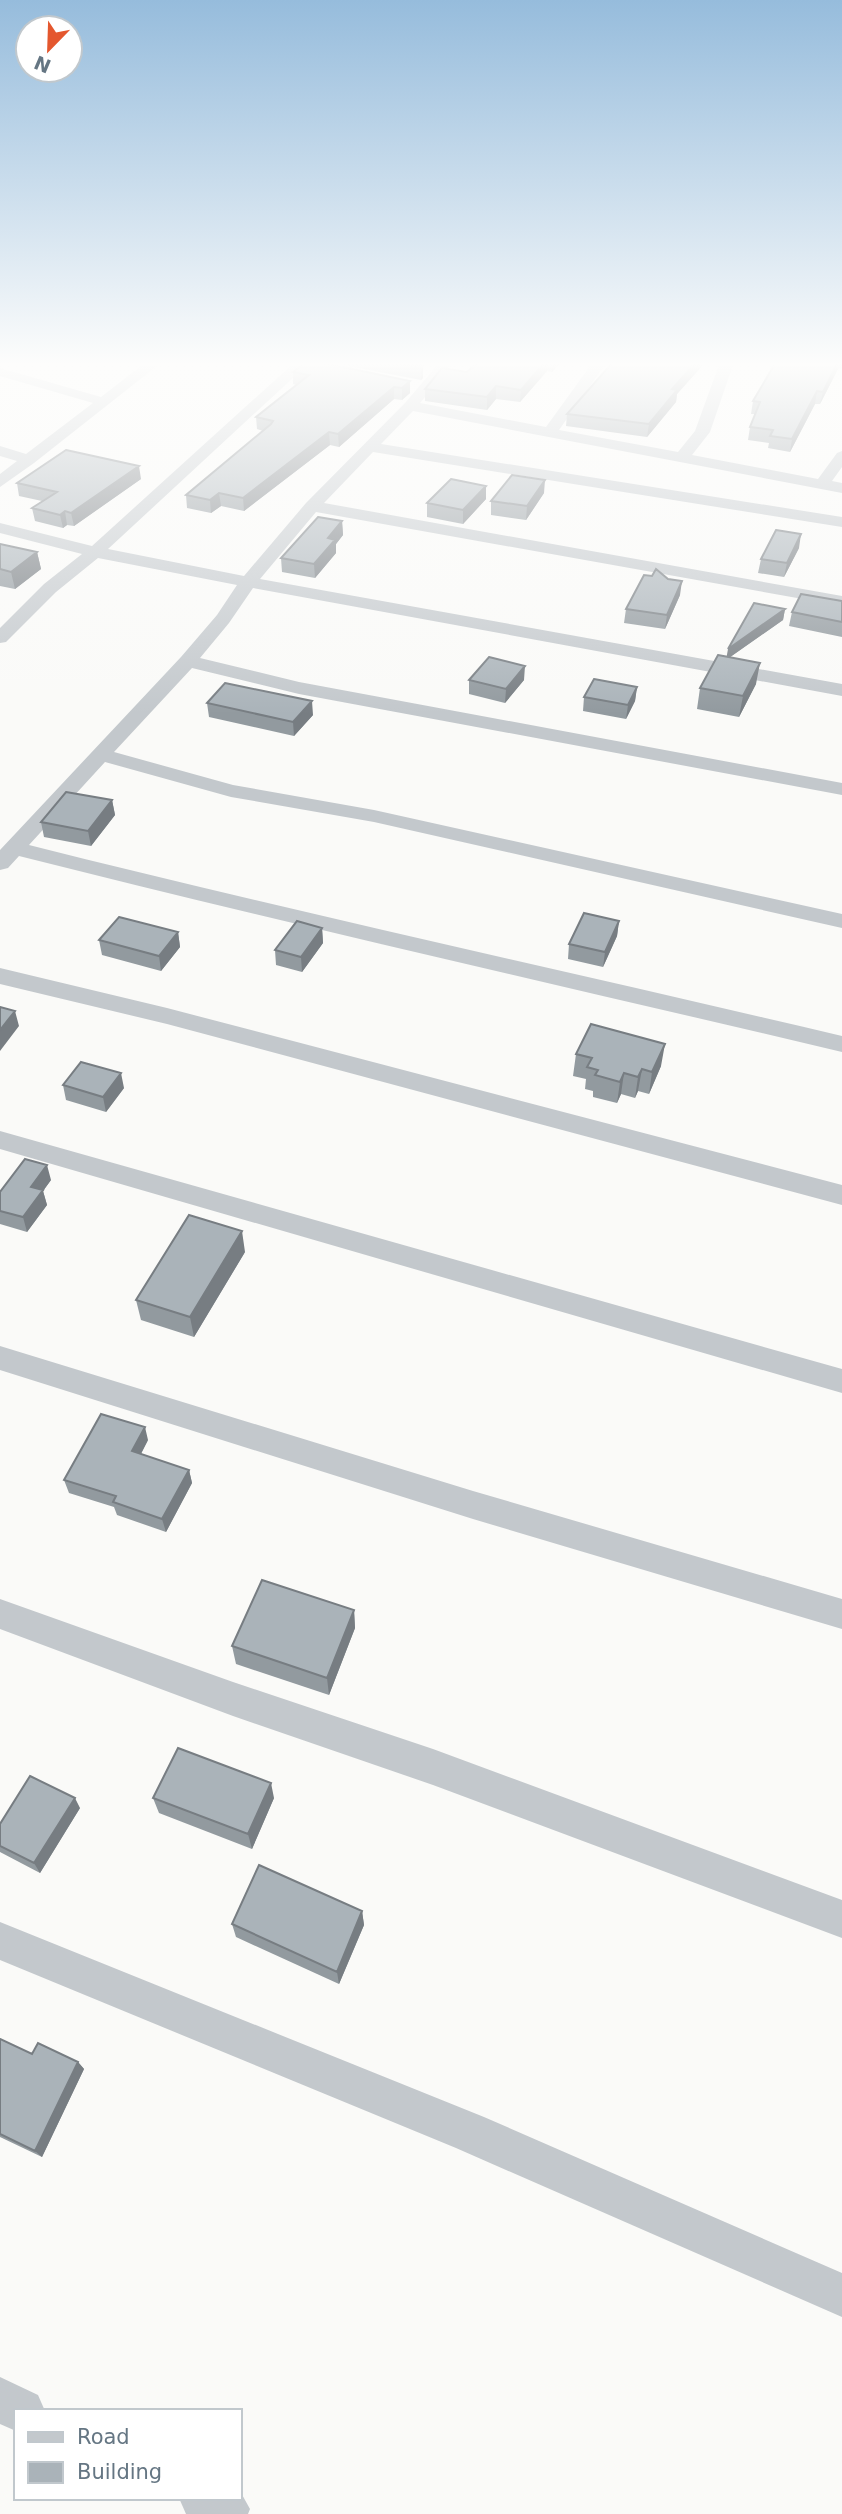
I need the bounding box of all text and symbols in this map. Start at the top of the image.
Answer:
north arrow [14,14,84,84]
text: N [31,51,54,78]
legend [14,2409,242,2500]
text: Road [77,2425,130,2449]
text: Building [77,2460,162,2484]

